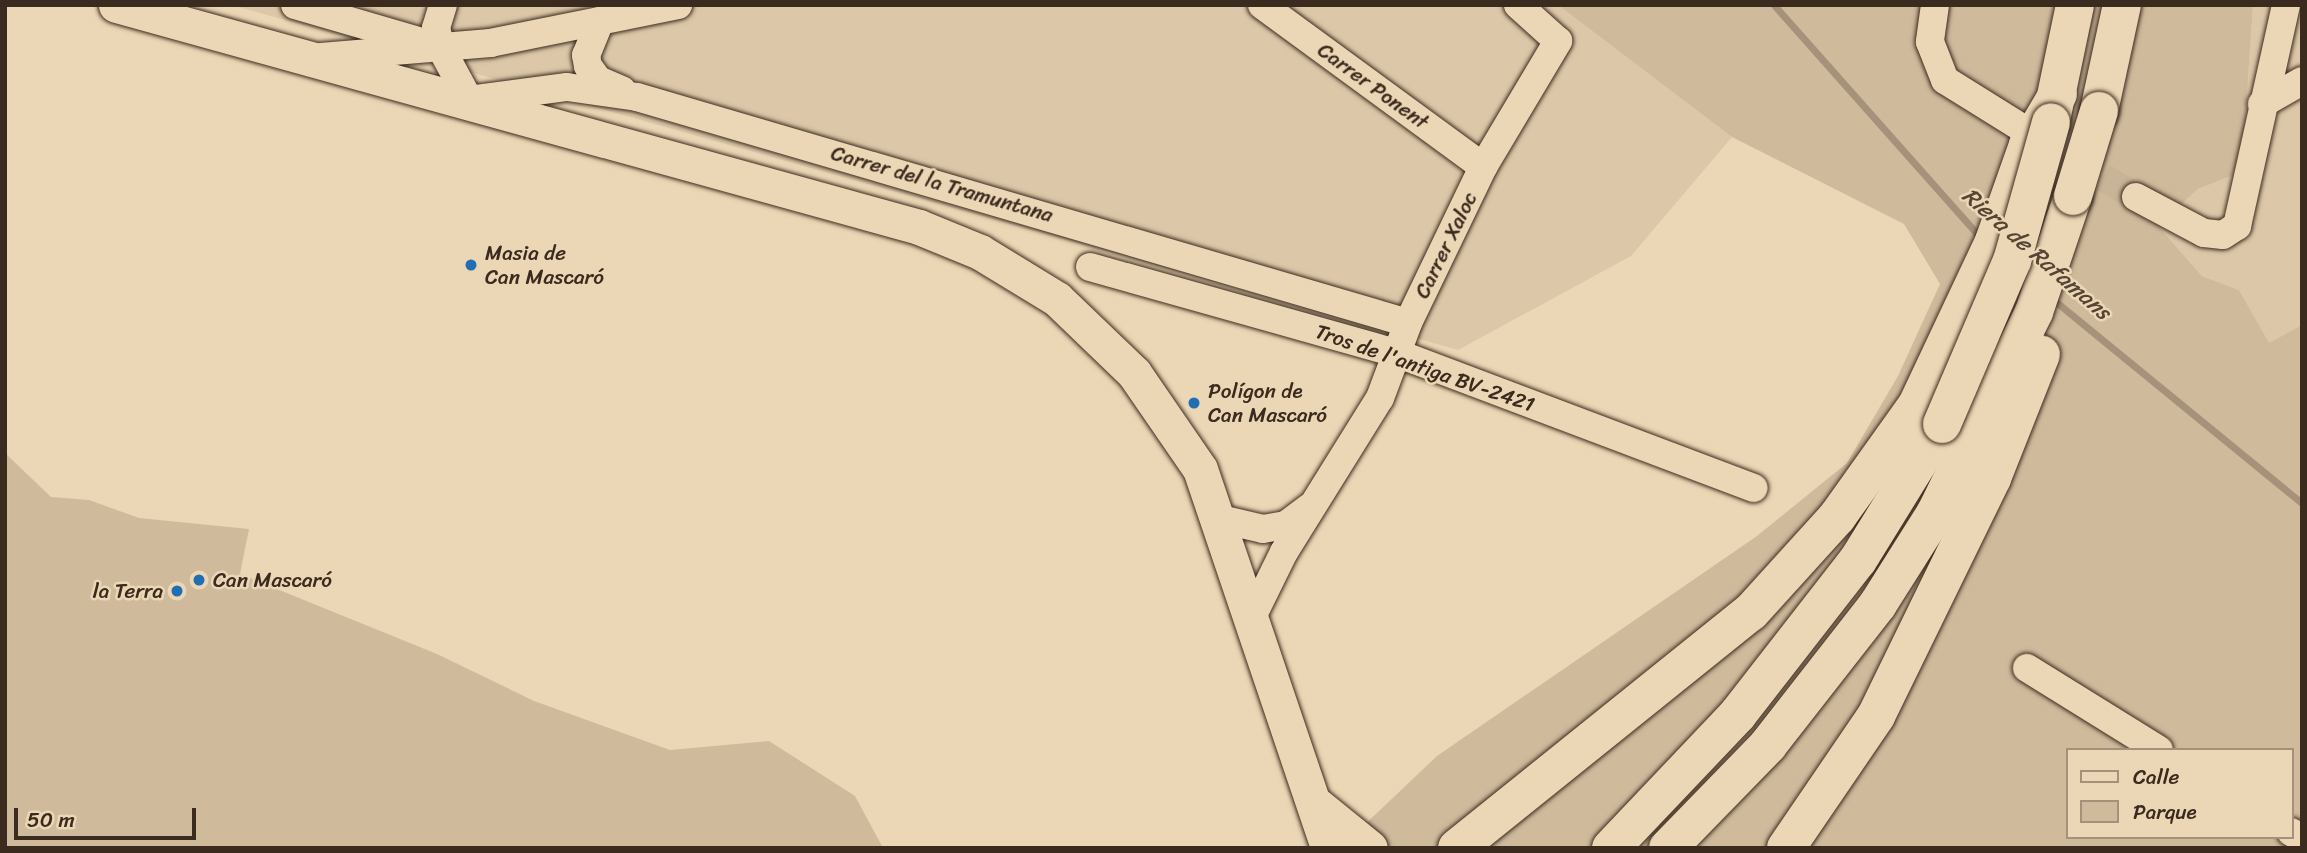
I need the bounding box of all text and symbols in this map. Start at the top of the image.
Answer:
street label: Carrer Ponent [1313,37,1433,135]
street label: Carrer del la Tramuntana [828,140,1056,228]
water label: Riera de Rafamans [1956,182,2116,326]
street label: Carrer Xaloc [1409,188,1483,302]
place label: Masia de Can Mascaró [485,240,603,290]
marker: Masia de Can Mascaró [463,257,479,273]
street label: Tros de l'antiga BV-2421 [1312,319,1538,417]
place label: Polígon de Can Mascaró [1208,378,1326,428]
marker: Polígon de Can Mascaró [1186,395,1202,411]
place label: Can Mascaró [213,567,331,593]
marker: Can Mascaró [191,572,207,588]
place label: la Terra [93,578,163,604]
marker: la Terra [169,583,185,599]
legend [2066,748,2293,839]
text: Calle [2133,758,2179,796]
text: Parque [2133,793,2197,831]
scale bar [18,794,200,838]
text: 50 m [27,801,75,839]

